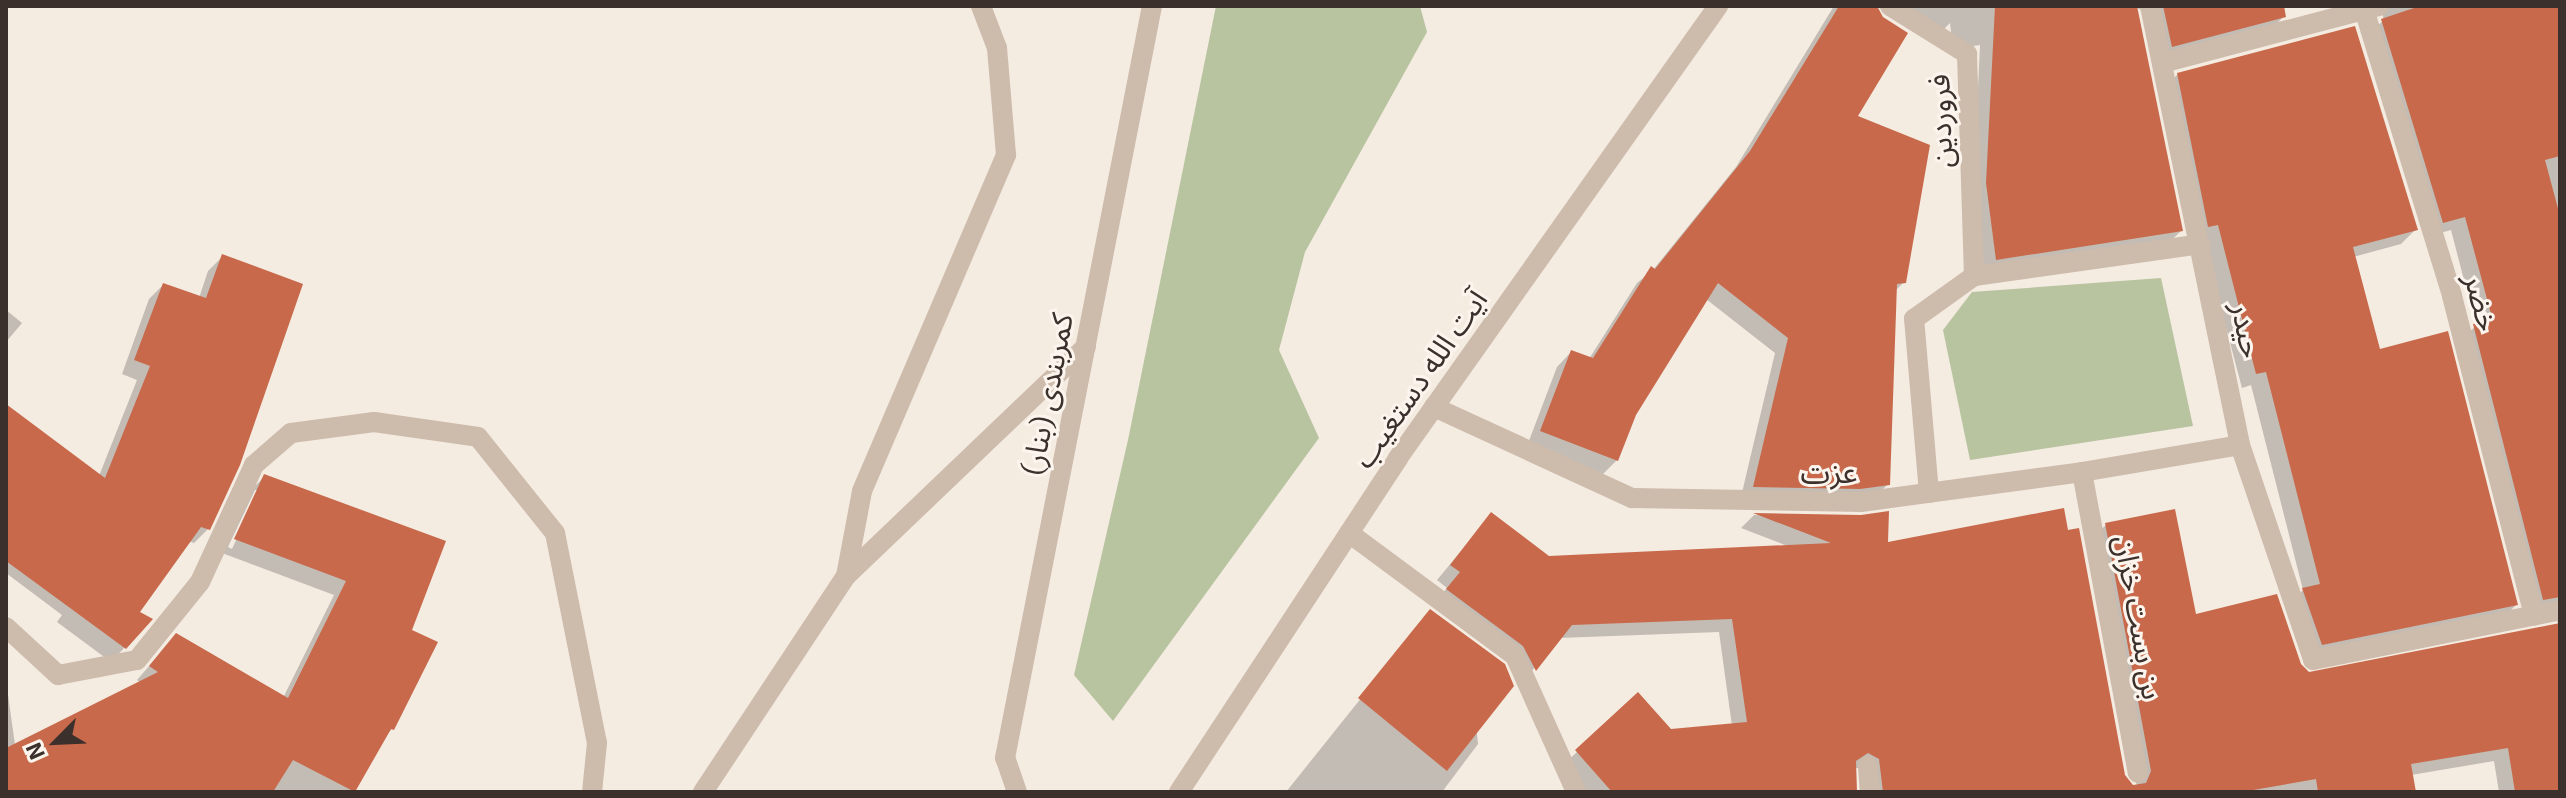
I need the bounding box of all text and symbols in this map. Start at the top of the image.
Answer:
street label: فروردین [1919,73,1959,169]
street label: خضر [2458,269,2508,335]
street label: آیت الله دستغیب [1344,282,1494,474]
street label: حیدر [2225,299,2271,361]
street label: کمربندی (بنار) [1013,310,1079,478]
street label: عزت [1801,453,1857,489]
street label: بن بست خزان [2108,532,2172,702]
north arrow [16,702,96,782]
text: N [19,739,49,764]

